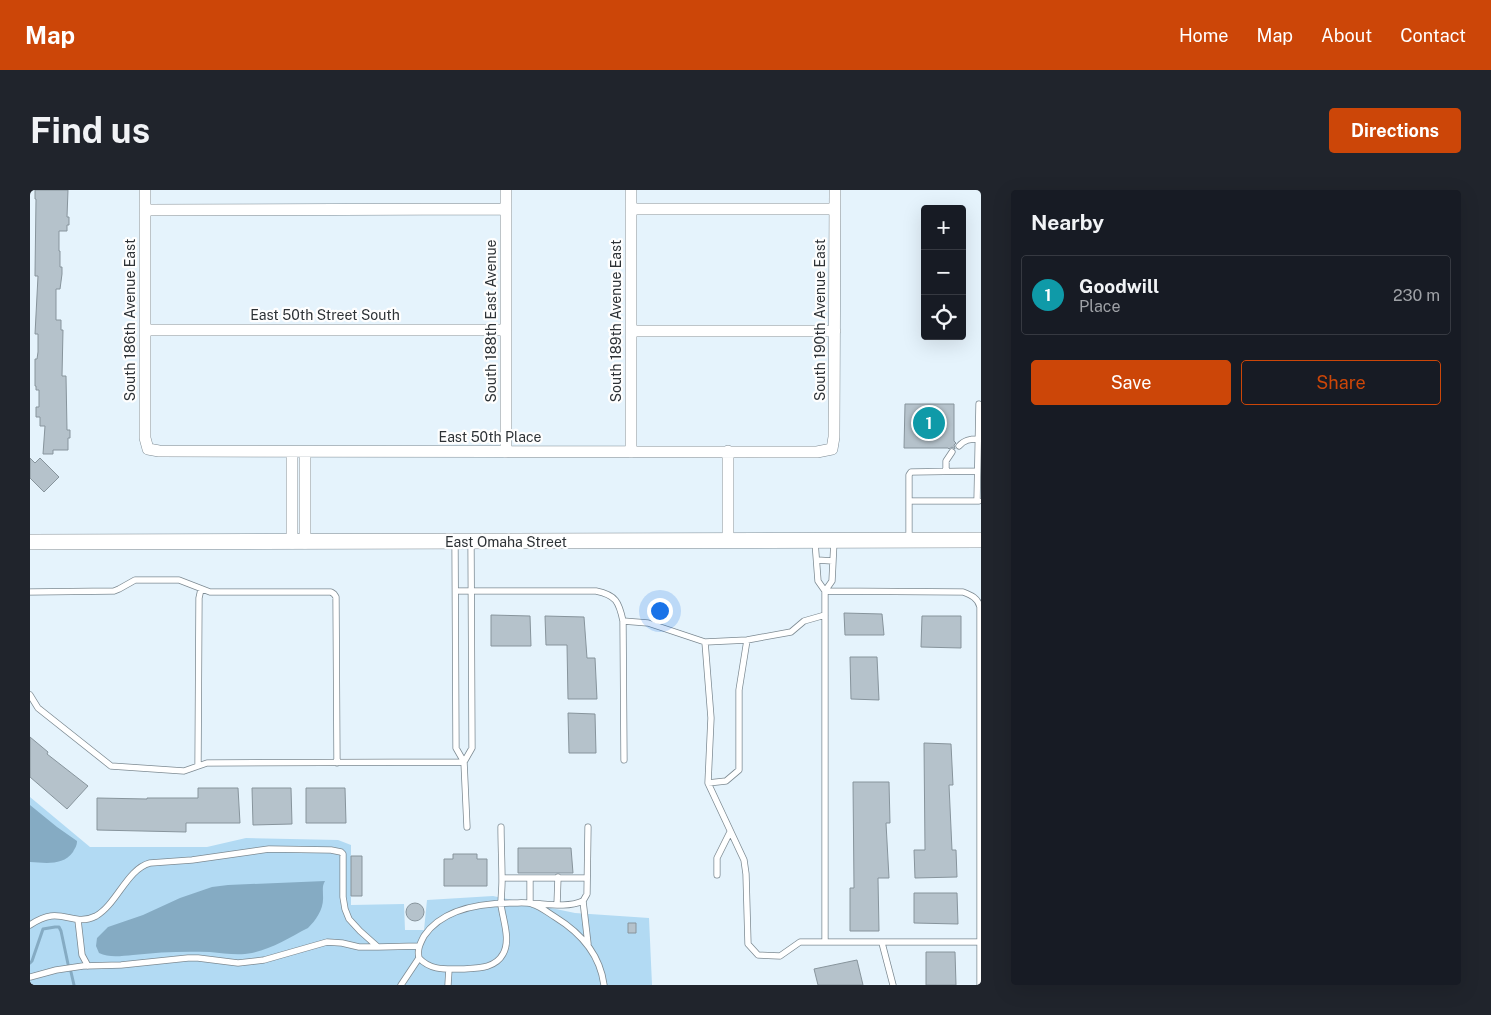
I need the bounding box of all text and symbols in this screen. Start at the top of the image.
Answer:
text: Map [25,21,75,49]
text: Home [1179,25,1229,46]
text: Map [1257,25,1293,46]
text: About [1321,25,1372,46]
text: Contact [1400,25,1466,46]
button: Directions [1329,108,1461,153]
text: Find us [30,110,150,151]
map controls [921,205,966,340]
button: + [921,205,966,250]
text: Nearby [1031,210,1104,235]
street label: South 186th Avenue East [122,239,138,401]
street label: South 188th East Avenue [483,239,499,403]
street label: South 190th Avenue East [812,239,828,401]
street label: South 189th Avenue East [608,240,624,402]
button: − [921,250,966,295]
text: Goodwill [1079,275,1159,297]
text: 1 [1045,286,1051,305]
text: 230 m [1393,286,1440,305]
button: locate [921,295,966,340]
text: Place [1079,297,1121,316]
street label: East 50th Street South [250,307,400,323]
button: Save [1031,360,1231,405]
button: Share [1241,360,1441,405]
pin: 1 [913,404,945,442]
street label: East 50th Place [439,429,541,445]
street label: East Omaha Street [445,534,567,550]
your location [647,598,673,624]

